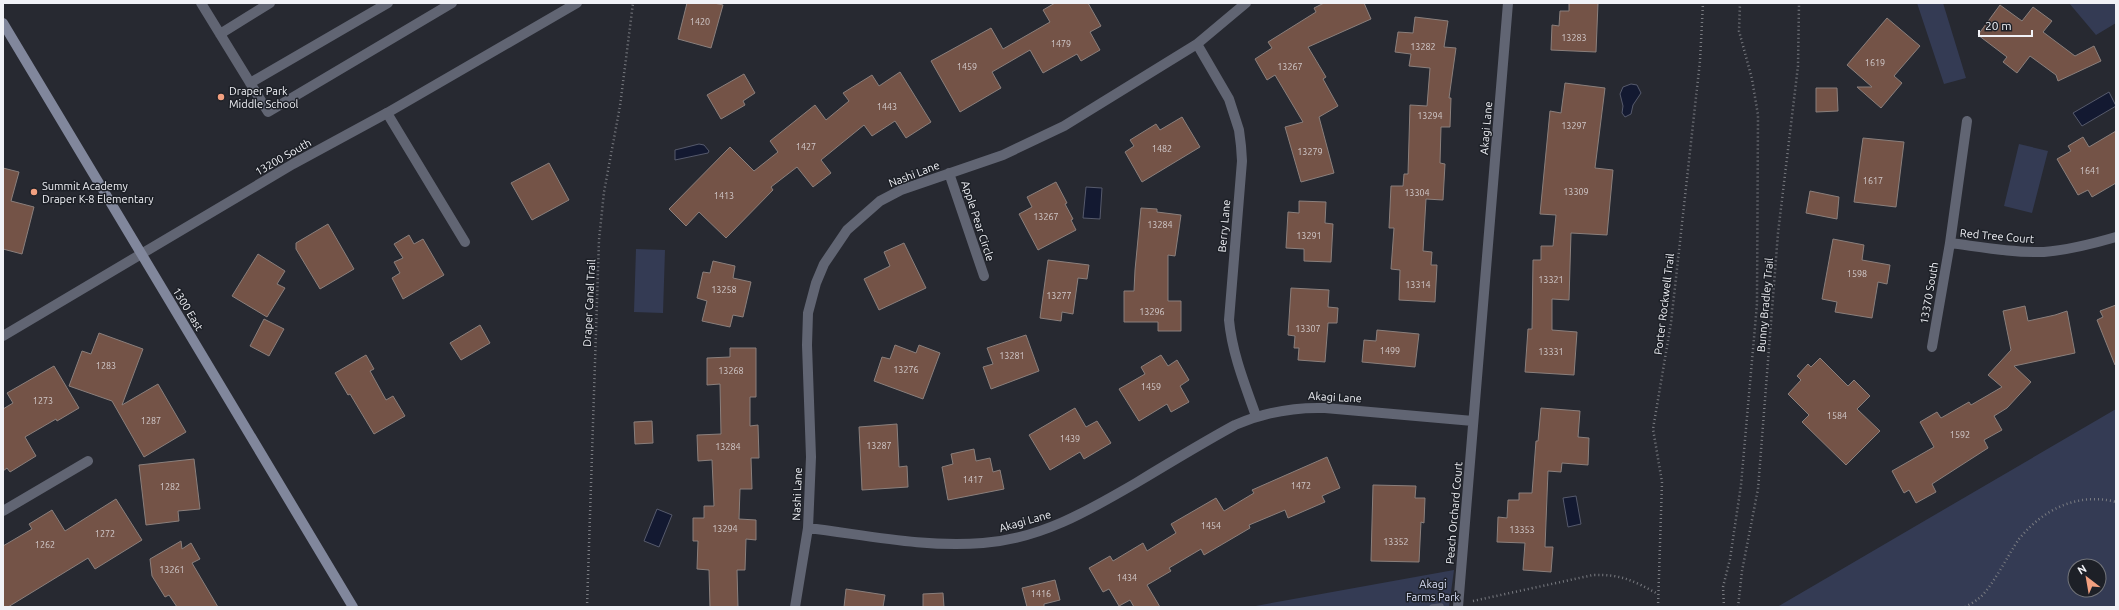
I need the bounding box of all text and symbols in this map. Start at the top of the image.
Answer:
scale bar [1979,12,2032,38]
house number: 1420 [690,17,710,27]
text: 20 m [1985,19,2012,32]
house number: 13283 [1561,33,1587,43]
house number: 1479 [1051,39,1071,49]
house number: 13282 [1410,42,1436,52]
house number: 1619 [1865,58,1885,68]
house number: 1459 [957,62,977,72]
house number: 13267 [1277,62,1303,72]
place label: Draper Park Middle School [229,85,299,110]
marker: Draper Park Middle School [216,92,226,102]
street label: Akagi Lane [1478,101,1494,155]
house number: 1443 [877,102,897,112]
house number: 13294 [1417,111,1443,121]
house number: 13297 [1561,121,1587,131]
street label: 13200 South [253,136,313,178]
house number: 1427 [796,142,816,152]
house number: 1482 [1152,144,1172,154]
house number: 13279 [1297,147,1323,157]
street label: Nashi Lane [887,159,941,189]
house number: 1641 [2080,166,2100,176]
house number: 1617 [1863,176,1883,186]
street label: Apple Pear Circle [959,179,997,263]
place label: Summit Academy Draper K-8 Elementary [42,180,154,205]
marker: Summit Academy Draper K-8 Elementary [29,187,39,197]
house number: 13309 [1563,187,1589,197]
house number: 13304 [1404,188,1430,198]
house number: 1413 [714,191,734,201]
street label: Berry Lane [1216,199,1232,253]
house number: 13267 [1033,212,1059,222]
house number: 13284 [1147,220,1173,230]
street label: Red Tree Court [1959,227,2035,245]
house number: 13291 [1296,231,1322,241]
street label: Porter Rockwell Trail [1652,253,1676,355]
street label: Bunny Bradley Trail [1755,257,1775,353]
street label: Draper Canal Trail [581,259,597,347]
street label: 13370 South [1918,261,1940,325]
house number: 1598 [1847,269,1867,279]
house number: 13321 [1538,275,1564,285]
house number: 13314 [1405,280,1431,290]
street label: 1300 East [170,285,206,333]
house number: 13258 [711,285,737,295]
house number: 13277 [1046,291,1072,301]
house number: 13296 [1139,307,1165,317]
house number: 13307 [1295,324,1321,334]
house number: 1499 [1380,346,1400,356]
house number: 13331 [1538,347,1564,357]
house number: 13281 [999,351,1025,361]
house number: 1283 [96,361,116,371]
house number: 13276 [893,365,919,375]
house number: 13268 [718,366,744,376]
house number: 1459 [1141,382,1161,392]
street label: Akagi Lane [1308,390,1362,404]
house number: 1273 [33,396,53,406]
house number: 1584 [1827,411,1847,421]
house number: 1287 [141,416,161,426]
house number: 1592 [1950,430,1970,440]
house number: 1439 [1060,434,1080,444]
house number: 13287 [866,441,892,451]
house number: 13284 [715,442,741,452]
street label: Peach Orchard Court [1444,461,1465,565]
street label: Nashi Lane [790,467,804,521]
house number: 1417 [963,475,983,485]
house number: 1472 [1291,481,1311,491]
house number: 1282 [160,482,180,492]
street label: Akagi Lane [998,508,1052,534]
house number: 1454 [1201,521,1221,531]
house number: 13294 [712,524,738,534]
house number: 13353 [1509,525,1535,535]
house number: 1272 [95,529,115,539]
house number: 13352 [1383,537,1409,547]
house number: 1262 [35,540,55,550]
north arrow [2067,558,2107,598]
text: N [2075,562,2088,577]
house number: 13261 [159,565,185,575]
house number: 1434 [1117,573,1137,583]
park label: Akagi Farms Park [1406,578,1460,603]
house number: 1416 [1031,589,1051,599]

